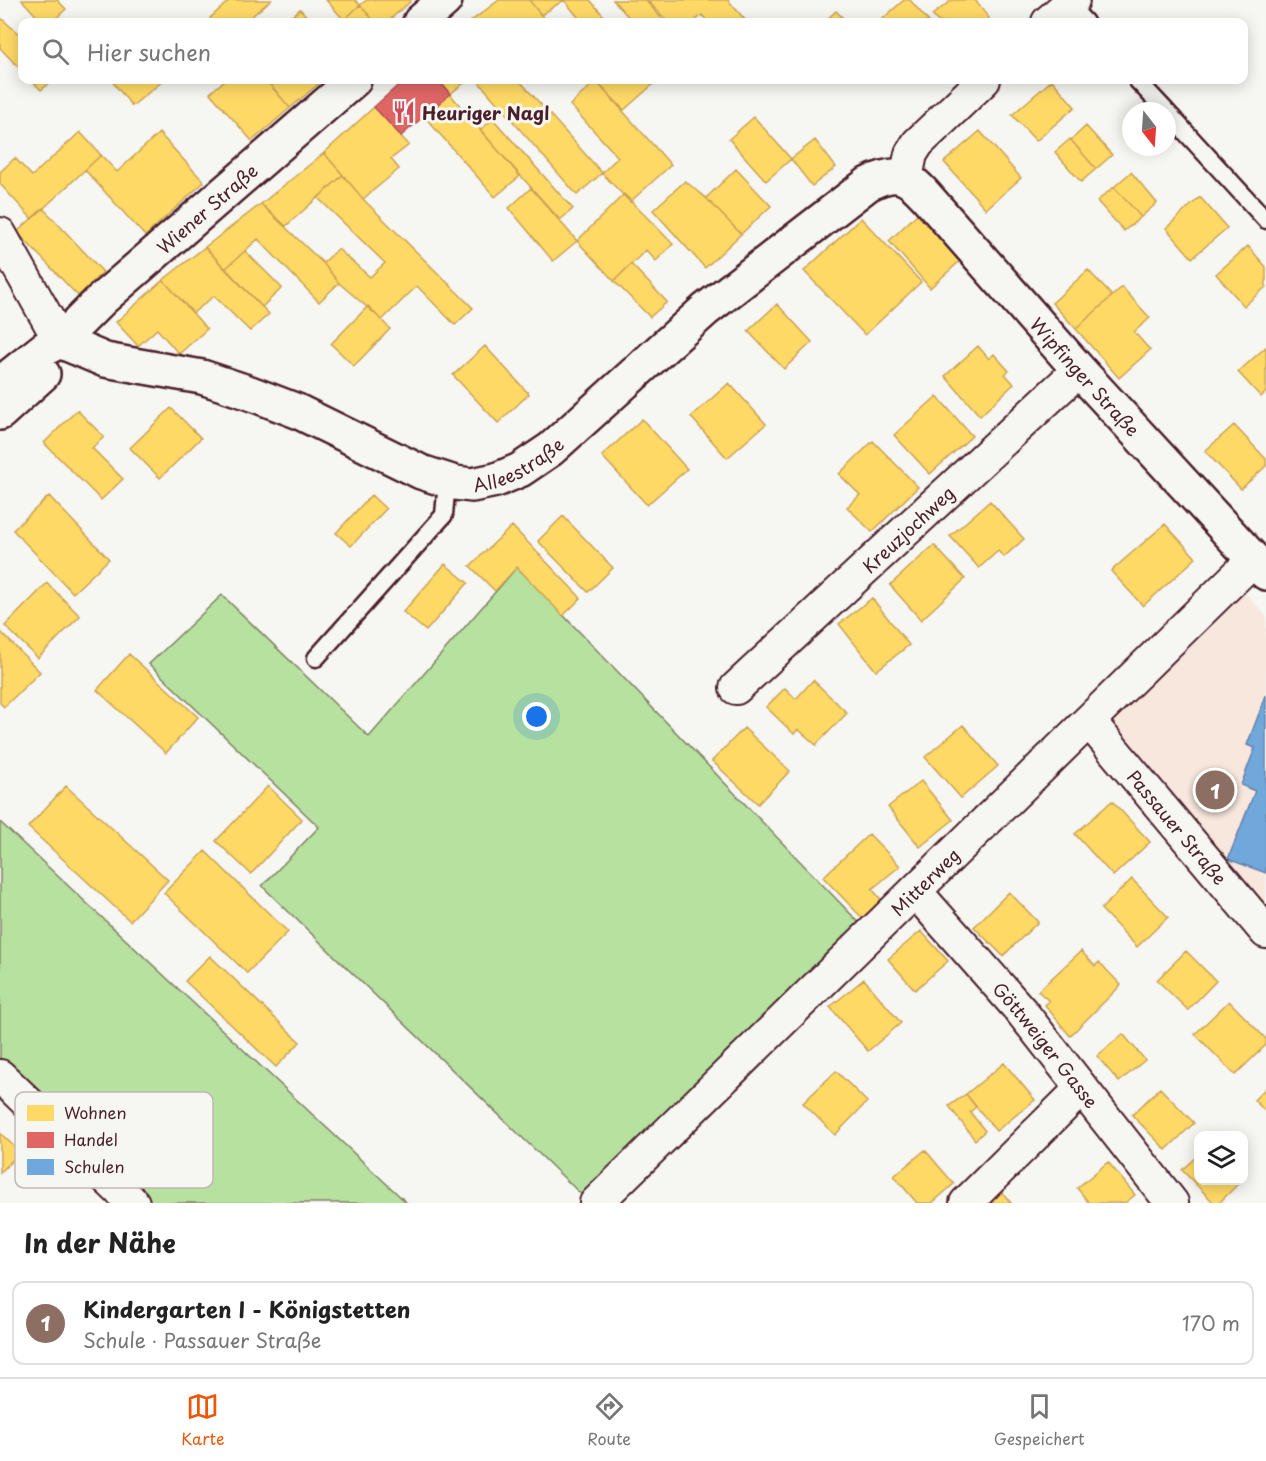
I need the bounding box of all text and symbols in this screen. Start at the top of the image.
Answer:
search box [18,18,1248,84]
icon: search [39,35,72,68]
text: Hier suchen [87,35,211,68]
restaurant icon: Heuriger Nagl [391,99,417,125]
place label: Heuriger Nagl [422,99,549,126]
north arrow [1122,102,1176,156]
street label: Wiener Straße [150,157,263,260]
street label: Wipfinger Straße [1025,311,1147,442]
street label: Alleestraße [470,431,569,498]
street label: Kreuzjochweg [855,479,960,579]
your location [522,702,551,731]
street label: Passauer Straße [1121,763,1234,890]
pin: 1 [1196,768,1234,812]
street label: Mitterweg [884,841,965,921]
street label: Göttweiger Gasse [987,975,1106,1114]
legend [15,1092,213,1188]
text: Wohnen [64,1100,127,1124]
text: Handel [64,1127,118,1151]
map controls [1194,1131,1248,1185]
button: layers [1194,1131,1248,1185]
text: Schulen [64,1154,125,1178]
text: In der Nähe [24,1223,176,1262]
text: Kindergarten I - Königstetten [83,1292,411,1325]
text: 1 [41,1308,50,1338]
text: 170 m [1182,1308,1240,1338]
text: Schule · Passauer Straße [83,1325,321,1355]
tab: Karte [181,1390,225,1450]
tab: Route [587,1390,631,1450]
tab: Gespeichert [994,1390,1085,1450]

